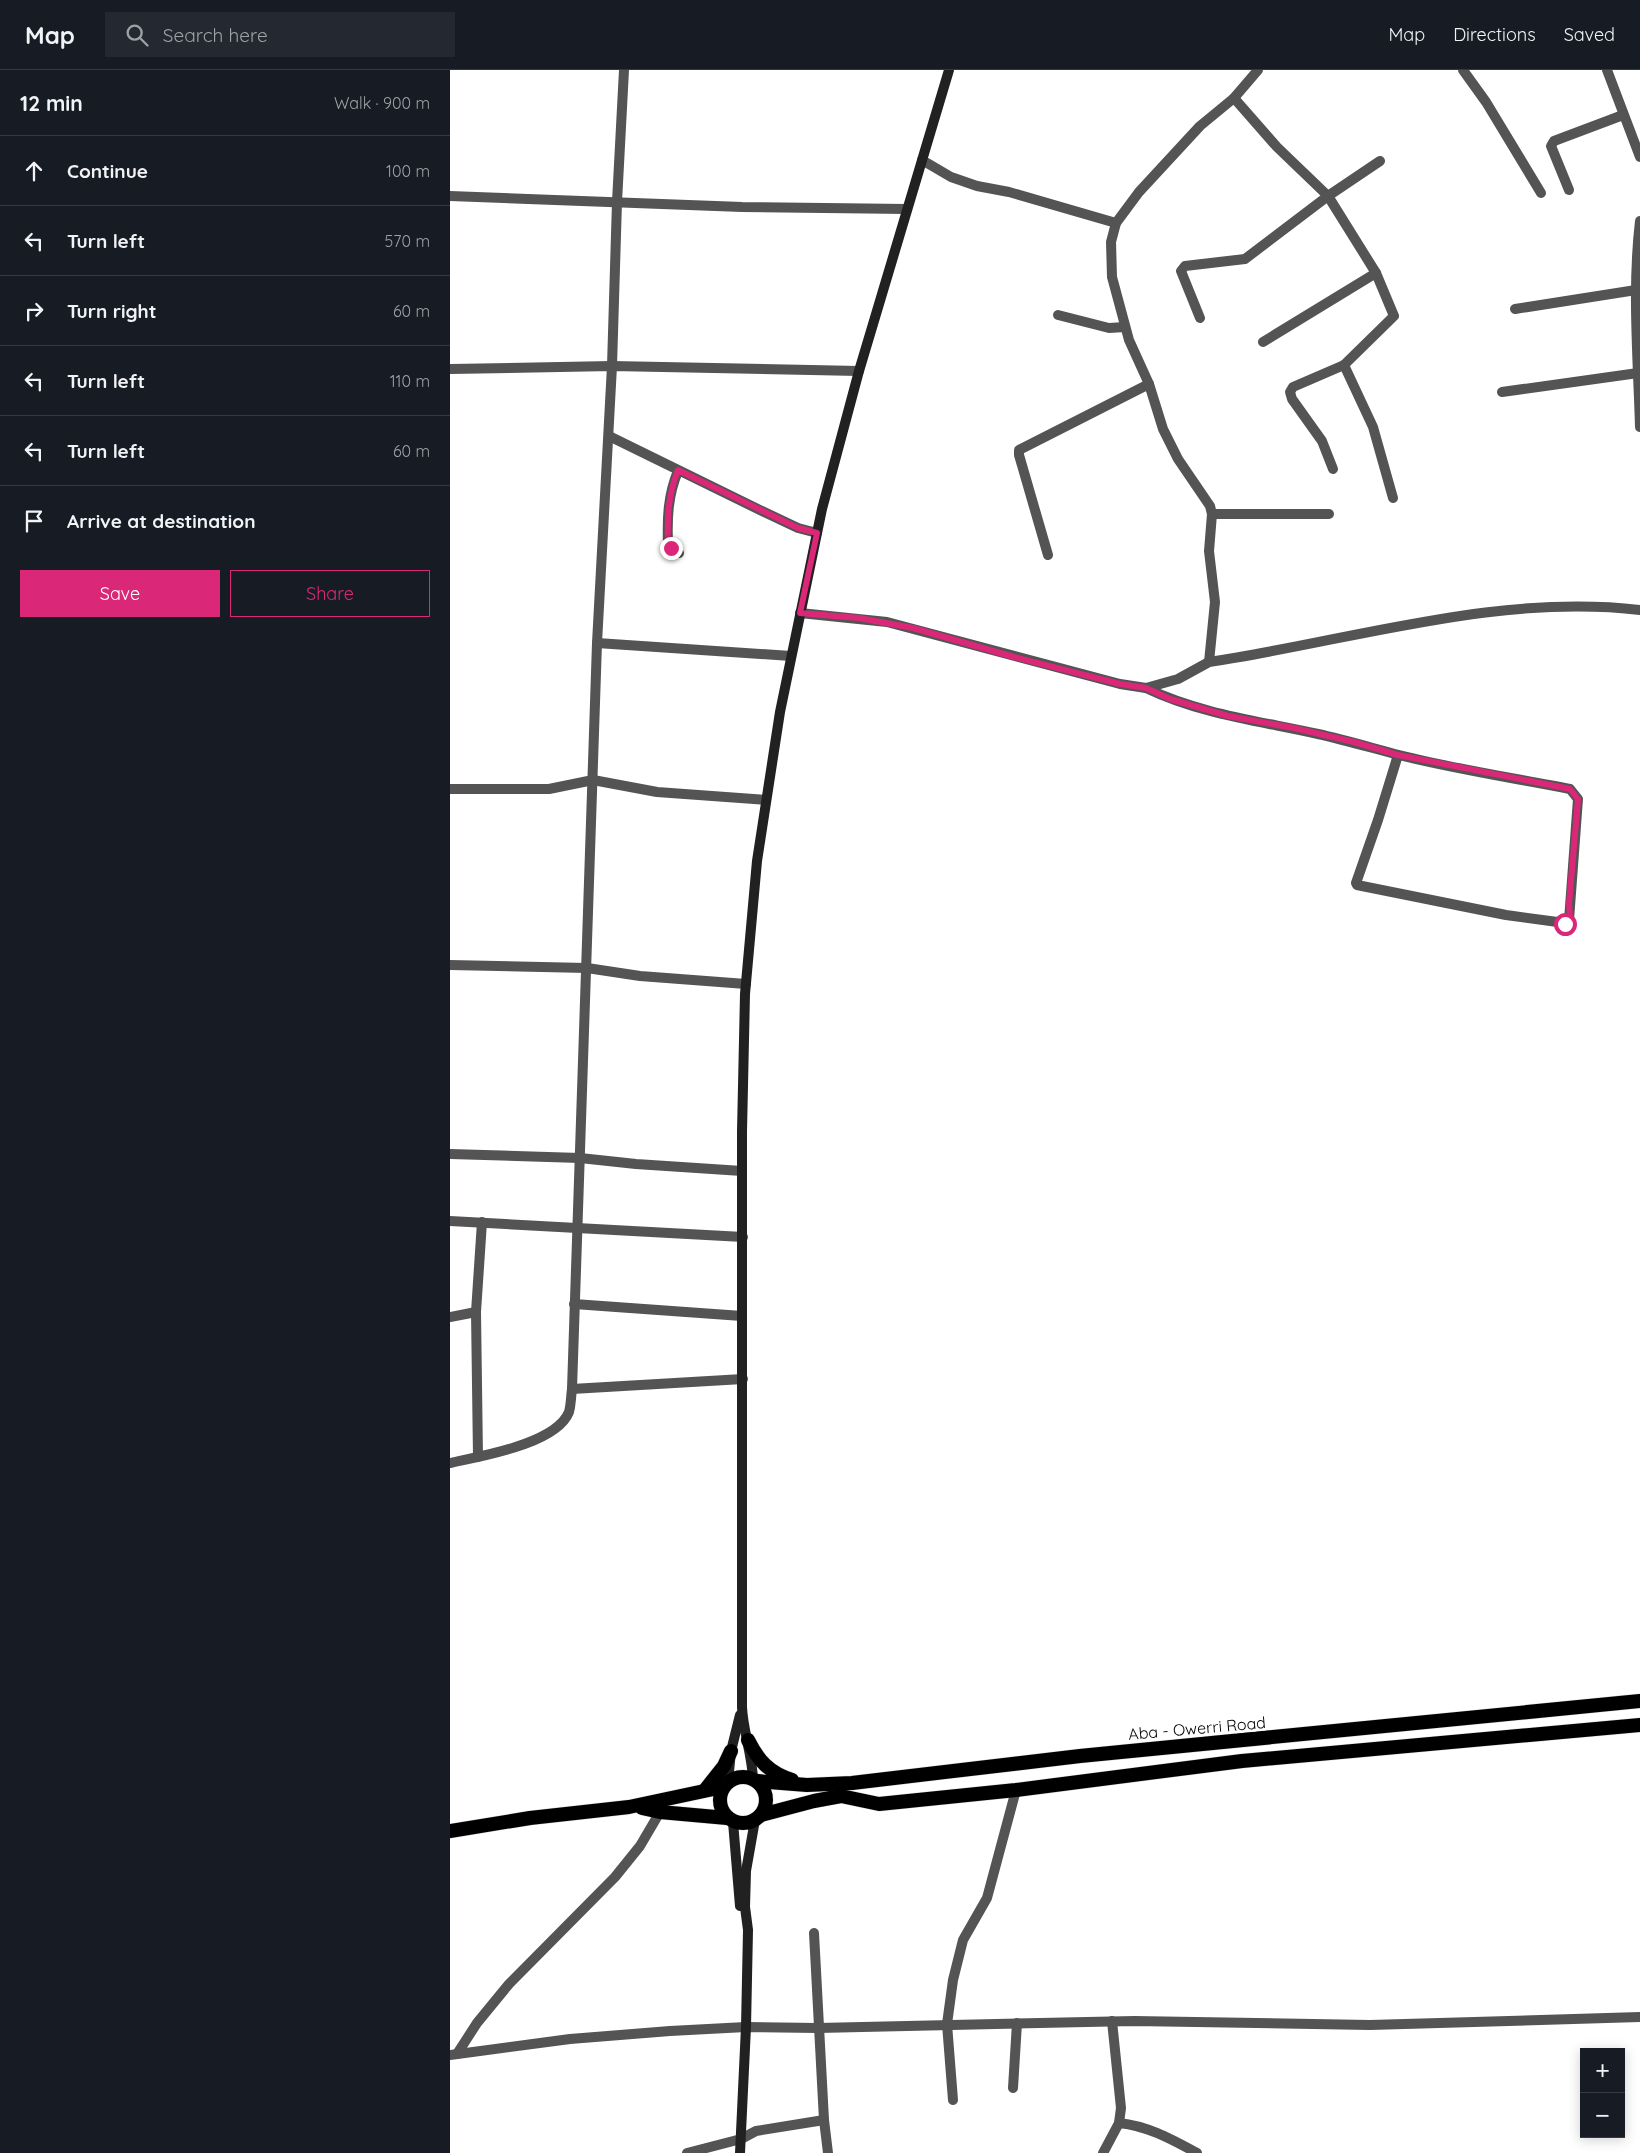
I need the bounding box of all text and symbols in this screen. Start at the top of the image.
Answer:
search box [105,12,455,57]
text: Map [25,20,75,50]
icon: search [123,21,151,49]
text: Search here [163,23,268,47]
text: Map [1388,23,1425,46]
text: Directions [1453,23,1536,46]
text: Saved [1564,23,1615,46]
text: 12 min [20,90,83,116]
text: Walk · 900 m [334,93,430,113]
icon: ahead [20,157,48,185]
text: Continue [67,159,148,183]
text: 100 m [386,161,430,181]
icon: left [20,227,48,255]
text: Turn left [67,229,145,253]
text: 570 m [385,231,430,251]
icon: right [20,297,48,325]
text: Turn right [67,299,156,323]
text: 60 m [393,301,430,321]
icon: left [20,367,48,395]
text: Turn left [67,369,145,393]
text: 110 m [390,371,430,391]
icon: left [20,437,48,465]
text: Turn left [67,439,145,463]
text: 60 m [393,441,430,461]
icon: arrive [20,507,48,535]
text: Arrive at destination [67,509,256,533]
route end [660,537,683,560]
button: Save [20,570,220,617]
button: Share [230,570,430,617]
route start [1554,913,1577,936]
street label: Aba - Owerri Road [1127,1712,1267,1744]
map controls [1580,2048,1625,2138]
button: + [1580,2048,1625,2093]
button: − [1580,2093,1625,2138]

